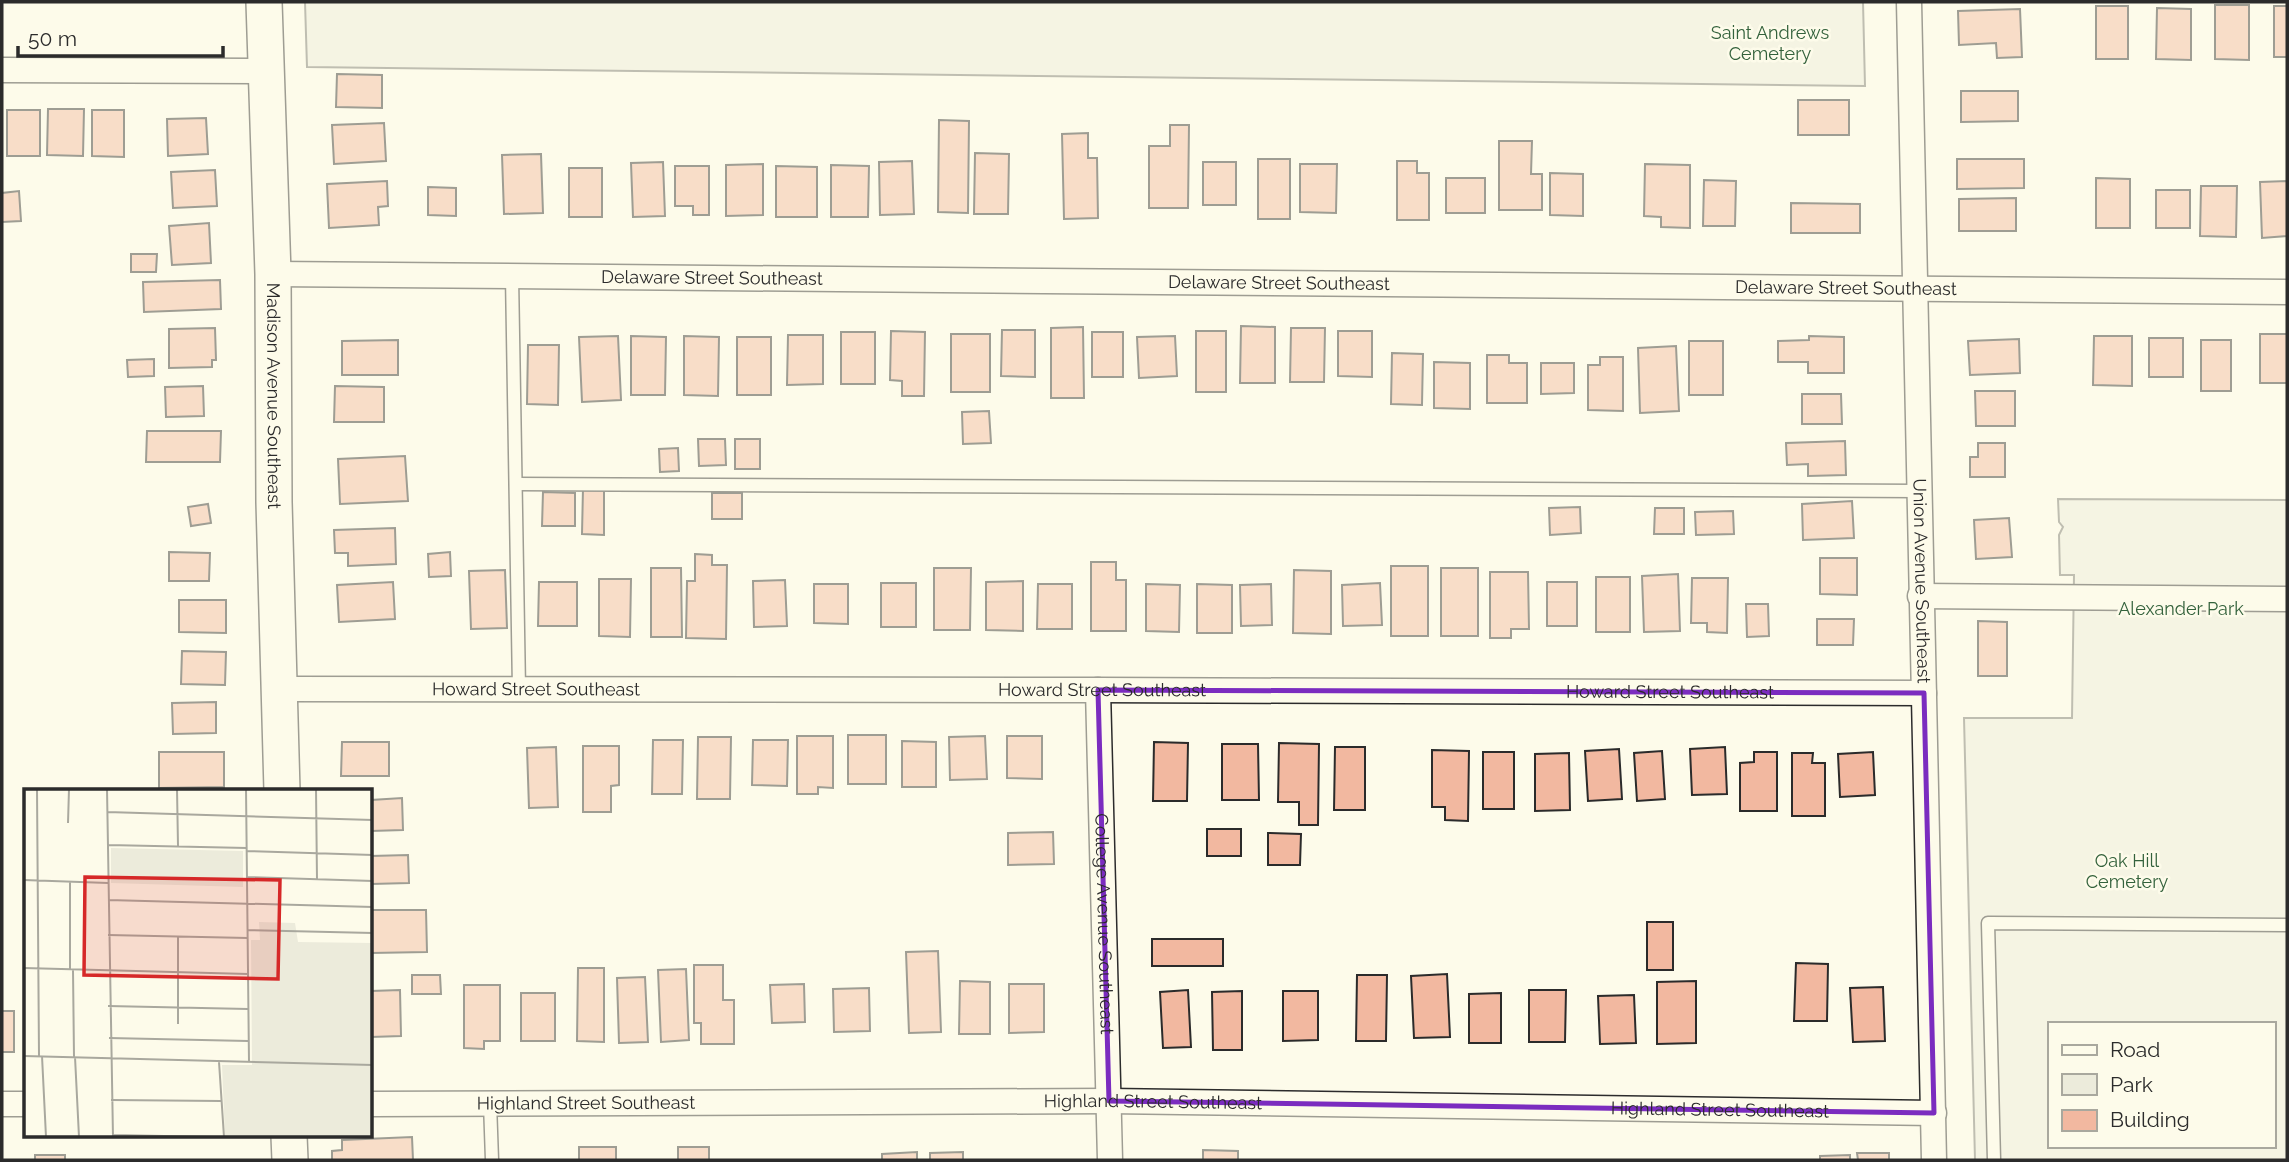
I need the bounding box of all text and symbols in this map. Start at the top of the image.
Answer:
scale bar [18,14,222,58]
park label: Saint Andrews Cemetery [1711,22,1830,64]
text: 50 m [28,26,77,51]
street label: Delaware Street Southeast [601,266,823,289]
street label: Delaware Street Southeast [1168,271,1390,294]
street label: Delaware Street Southeast [1735,276,1957,299]
street label: Madison Avenue Southeast [263,283,285,509]
street label: Union Avenue Southeast [1909,478,1935,684]
park label: Alexander Park [2118,598,2244,619]
street label: Howard Street Southeast [432,678,640,699]
street label: Howard Street Southeast [998,679,1206,700]
street label: Howard Street Southeast [1566,681,1774,702]
inset map [24,789,373,1138]
street label: College Avenue Southeast [1091,813,1118,1035]
park label: Oak Hill Cemetery [2086,850,2168,892]
legend [2048,1022,2275,1148]
text: Road [2110,1037,2160,1062]
text: Park [2110,1072,2153,1097]
street label: Highland Street Southeast [1044,1090,1262,1113]
street label: Highland Street Southeast [477,1092,695,1114]
street label: Highland Street Southeast [1611,1097,1829,1121]
text: Building [2110,1107,2190,1132]

